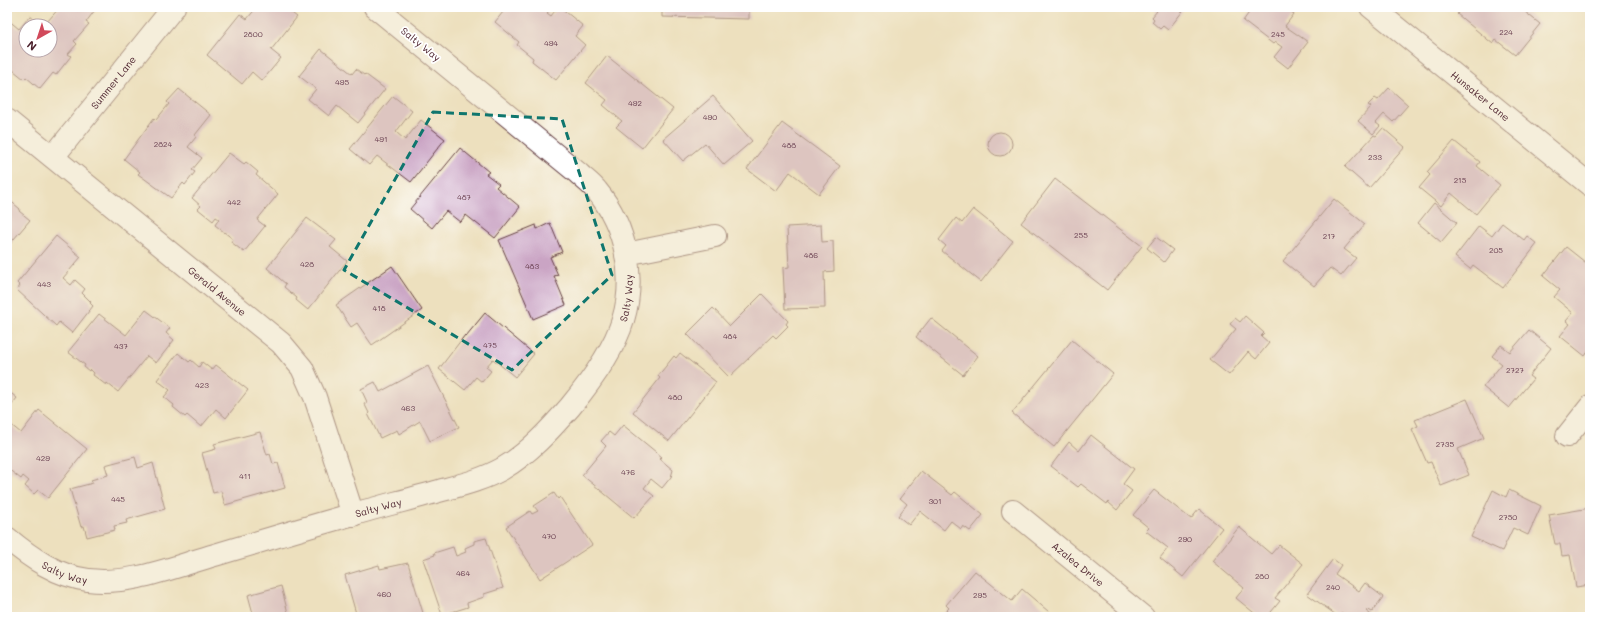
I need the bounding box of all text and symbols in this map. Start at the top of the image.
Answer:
north arrow [18,18,58,58]
street label: Salty Way [398,24,444,64]
house number: 224 [1499,27,1513,37]
house number: 2800 [243,29,263,39]
house number: 245 [1271,29,1285,39]
text: N [23,38,39,55]
house number: 494 [544,38,558,48]
street label: Summer Lane [87,53,139,112]
street label: Hunsaker Lane [1448,68,1513,124]
house number: 495 [335,77,349,87]
house number: 492 [628,98,642,108]
house number: 490 [703,112,717,122]
house number: 491 [375,134,388,144]
house number: 2824 [154,139,173,149]
house number: 488 [782,140,796,150]
house number: 233 [1368,152,1382,162]
house number: 215 [1454,175,1467,185]
house number: 487 [457,192,472,202]
house number: 442 [227,197,241,207]
house number: 255 [1074,230,1088,240]
house number: 217 [1323,231,1336,241]
house number: 205 [1489,245,1503,255]
house number: 486 [804,250,818,260]
house number: 428 [300,259,314,269]
house number: 483 [525,261,539,271]
street label: Gerald Avenue [185,263,249,319]
street label: Salty Way [616,274,636,323]
house number: 443 [37,279,51,289]
house number: 418 [372,303,386,313]
house number: 484 [723,331,737,341]
house number: 475 [483,340,497,350]
house number: 437 [114,341,128,351]
house number: 2727 [1506,365,1524,375]
house number: 423 [195,380,209,390]
house number: 480 [668,392,682,402]
house number: 463 [401,403,415,413]
house number: 2735 [1436,439,1454,449]
house number: 429 [36,453,50,463]
house number: 476 [621,467,635,477]
house number: 411 [239,471,251,481]
house number: 445 [111,494,125,504]
street label: Salty Way [353,494,403,520]
house number: 301 [928,496,942,506]
house number: 2750 [1499,512,1517,522]
house number: 470 [542,531,556,541]
house number: 290 [1178,534,1192,544]
street label: Azalea Drive [1049,539,1107,590]
street label: Salty Way [39,558,88,587]
house number: 464 [456,568,470,578]
house number: 280 [1255,571,1269,581]
house number: 240 [1326,582,1340,592]
house number: 460 [377,589,391,599]
house number: 295 [973,590,987,600]

